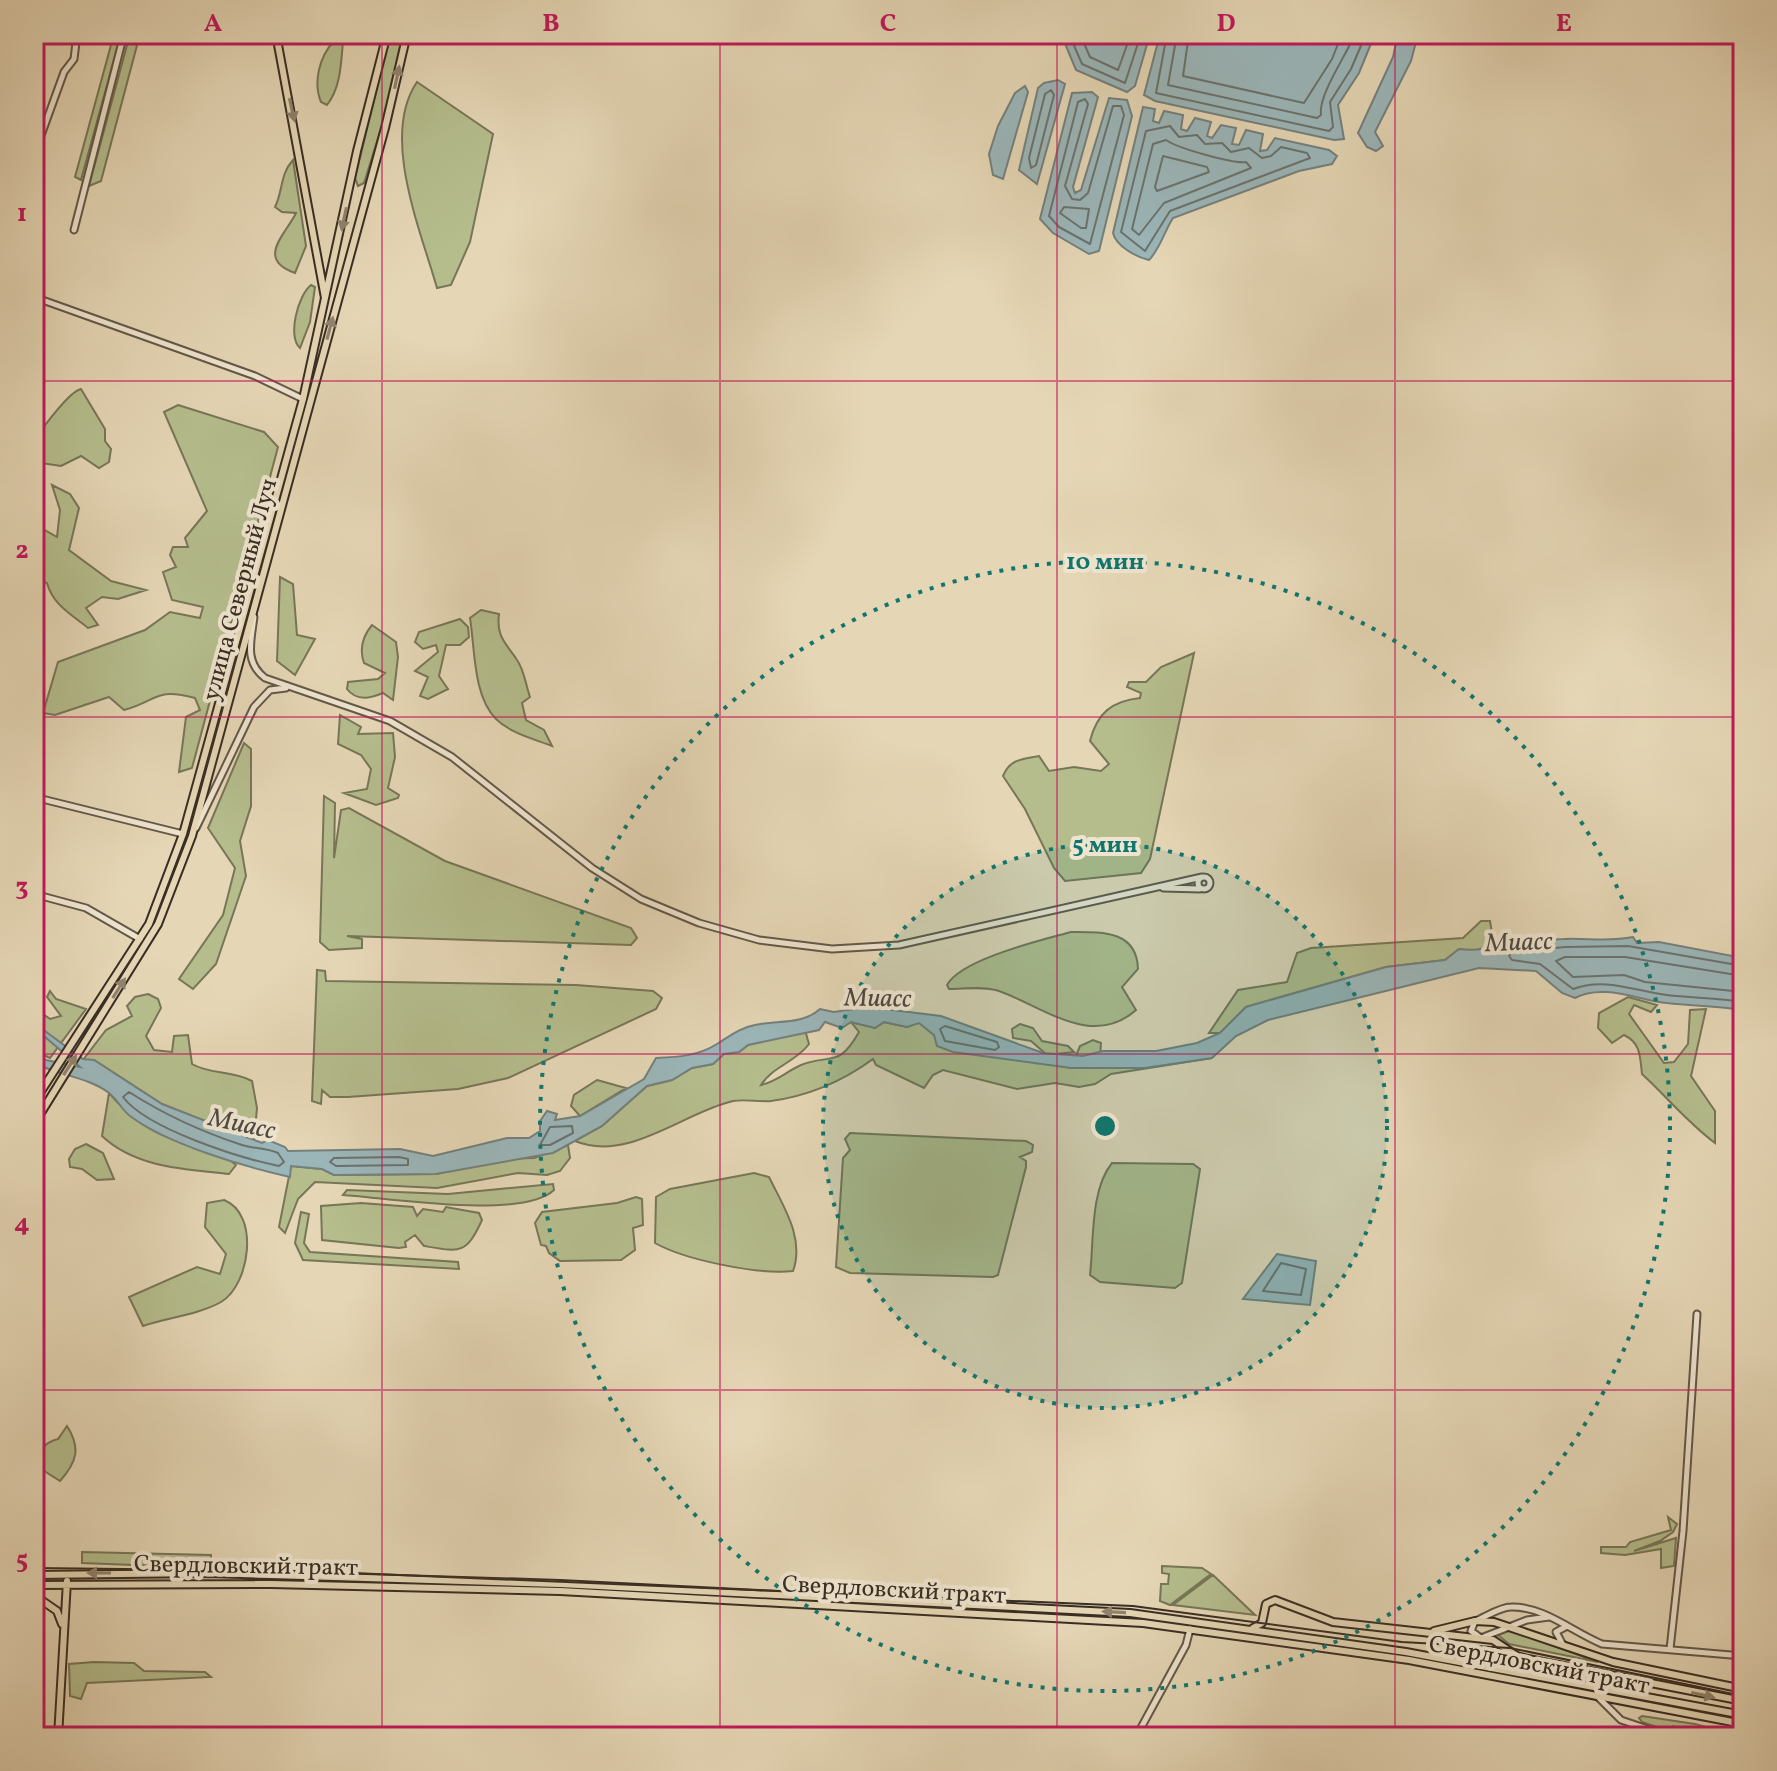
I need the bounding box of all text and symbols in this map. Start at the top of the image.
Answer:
text: A [204,6,223,42]
text: B [542,6,560,42]
text: C [880,6,896,42]
text: D [1216,6,1236,42]
text: E [1556,6,1572,42]
one-way arrow [391,65,404,90]
one-way arrow [286,98,299,123]
text: 1 [17,196,27,232]
one-way arrow [337,207,349,232]
one-way arrow [324,316,336,341]
street label: улица Северный Луч [195,475,287,705]
text: 2 [15,533,29,569]
text: 10 мин [1066,546,1144,580]
text: 5 мин [1072,829,1138,863]
text: 3 [15,870,29,906]
water label: Миасс [1484,924,1554,962]
one-way arrow [111,977,125,999]
water label: Миасс [843,980,913,1018]
one-way arrow [62,1054,77,1076]
water label: Миасс [204,1100,279,1150]
centre of rings [1091,1112,1119,1140]
text: 4 [14,1206,30,1242]
text: 5 [16,1543,28,1579]
street label: Свердловский тракт [134,1548,358,1586]
one-way arrow [86,1567,111,1579]
street label: Свердловский тракт [781,1568,1007,1614]
one-way arrow [1101,1605,1126,1618]
street label: Свердловский тракт [1426,1628,1652,1704]
one-way arrow [1691,1689,1716,1702]

